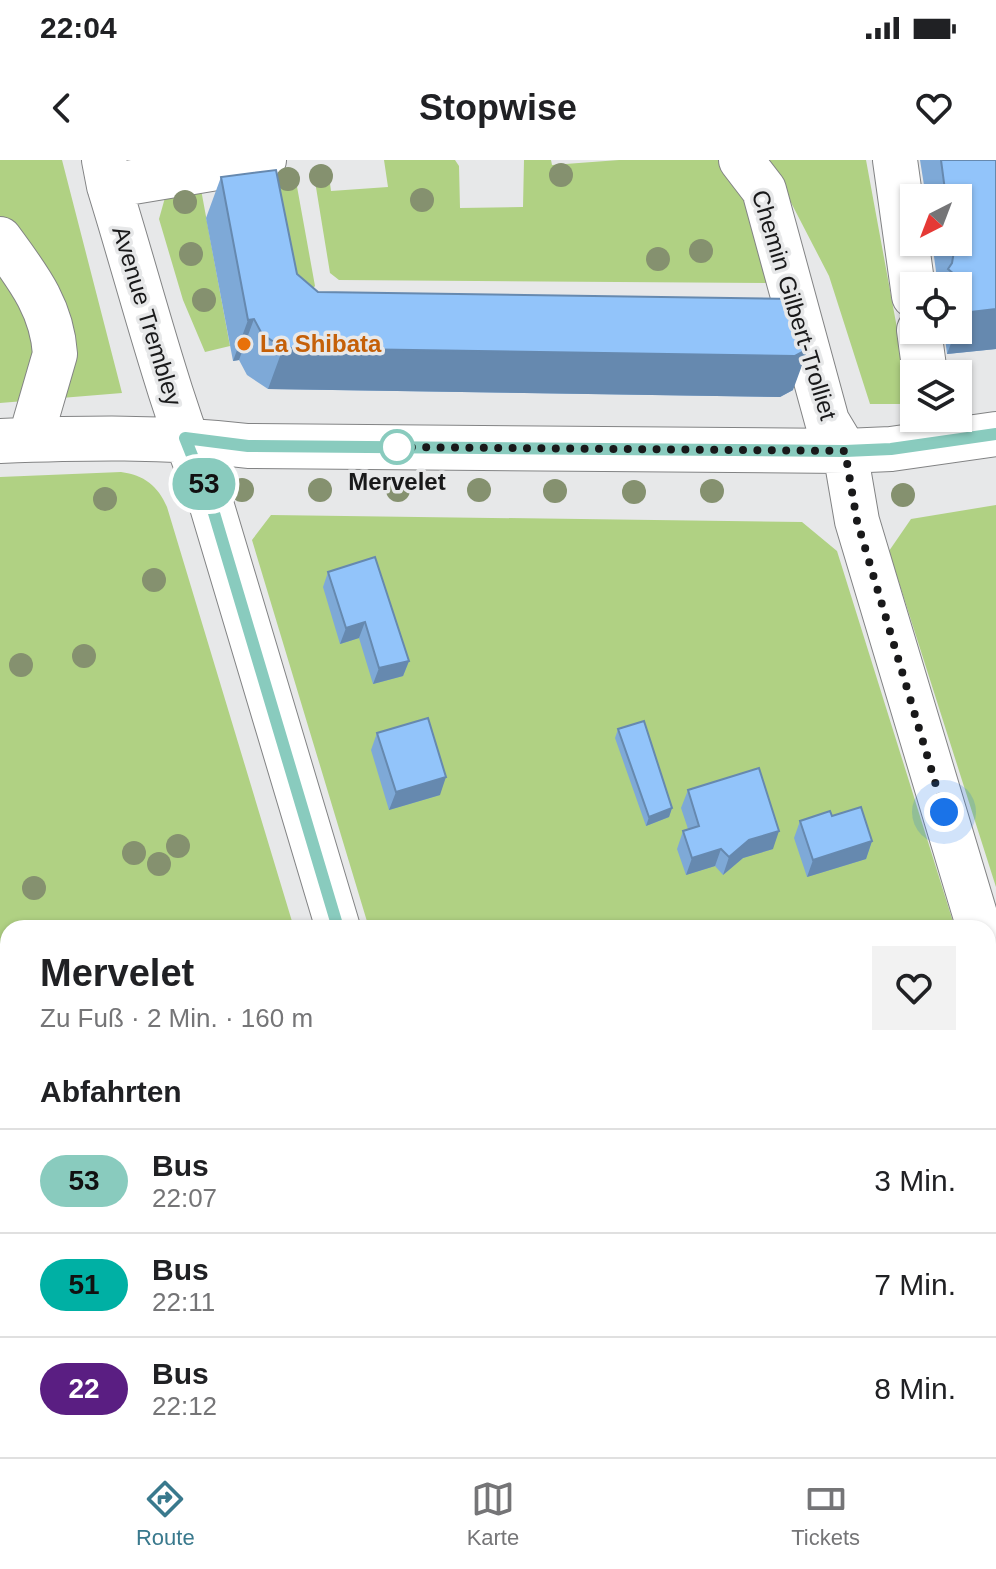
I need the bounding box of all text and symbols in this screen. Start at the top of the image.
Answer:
text: 22:04 [40,11,117,44]
icon: back [40,86,84,130]
icon: heart [912,86,956,130]
text: Stopwise [419,87,577,128]
north arrow [900,184,972,256]
map controls [900,184,972,432]
street label: Chemin Gilbert-Trolliet [747,187,842,423]
street label: Avenue Trembley [107,223,188,409]
button: locate [900,272,972,344]
place label: La Shibata [260,330,382,357]
marker: La Shibata [235,335,253,353]
button: layers [900,360,972,432]
marker: Mervelet [380,430,414,464]
line badge: 53 [168,458,240,510]
text: 53 [188,468,220,499]
place label: Mervelet [348,468,446,495]
your location [924,792,964,832]
button: heart [872,946,956,1030]
text: Mervelet [40,952,194,994]
text: Zu Fuß · 2 Min. · 160 m [40,1003,313,1033]
text: Abfahrten [40,1075,182,1108]
text: Bus [152,1149,209,1182]
text: 3 Min. [874,1164,956,1197]
text: 53 [68,1165,100,1196]
text: 22:07 [152,1183,217,1213]
text: Bus [152,1253,209,1286]
text: 7 Min. [874,1268,956,1301]
text: 51 [68,1269,100,1300]
text: 22:11 [152,1287,215,1317]
text: Bus [152,1357,209,1390]
text: 8 Min. [874,1372,956,1405]
text: 22 [68,1373,100,1404]
text: 22:12 [152,1391,217,1421]
tab: Route [136,1477,195,1551]
tab: Karte [467,1477,519,1551]
tab: Tickets [791,1477,860,1551]

